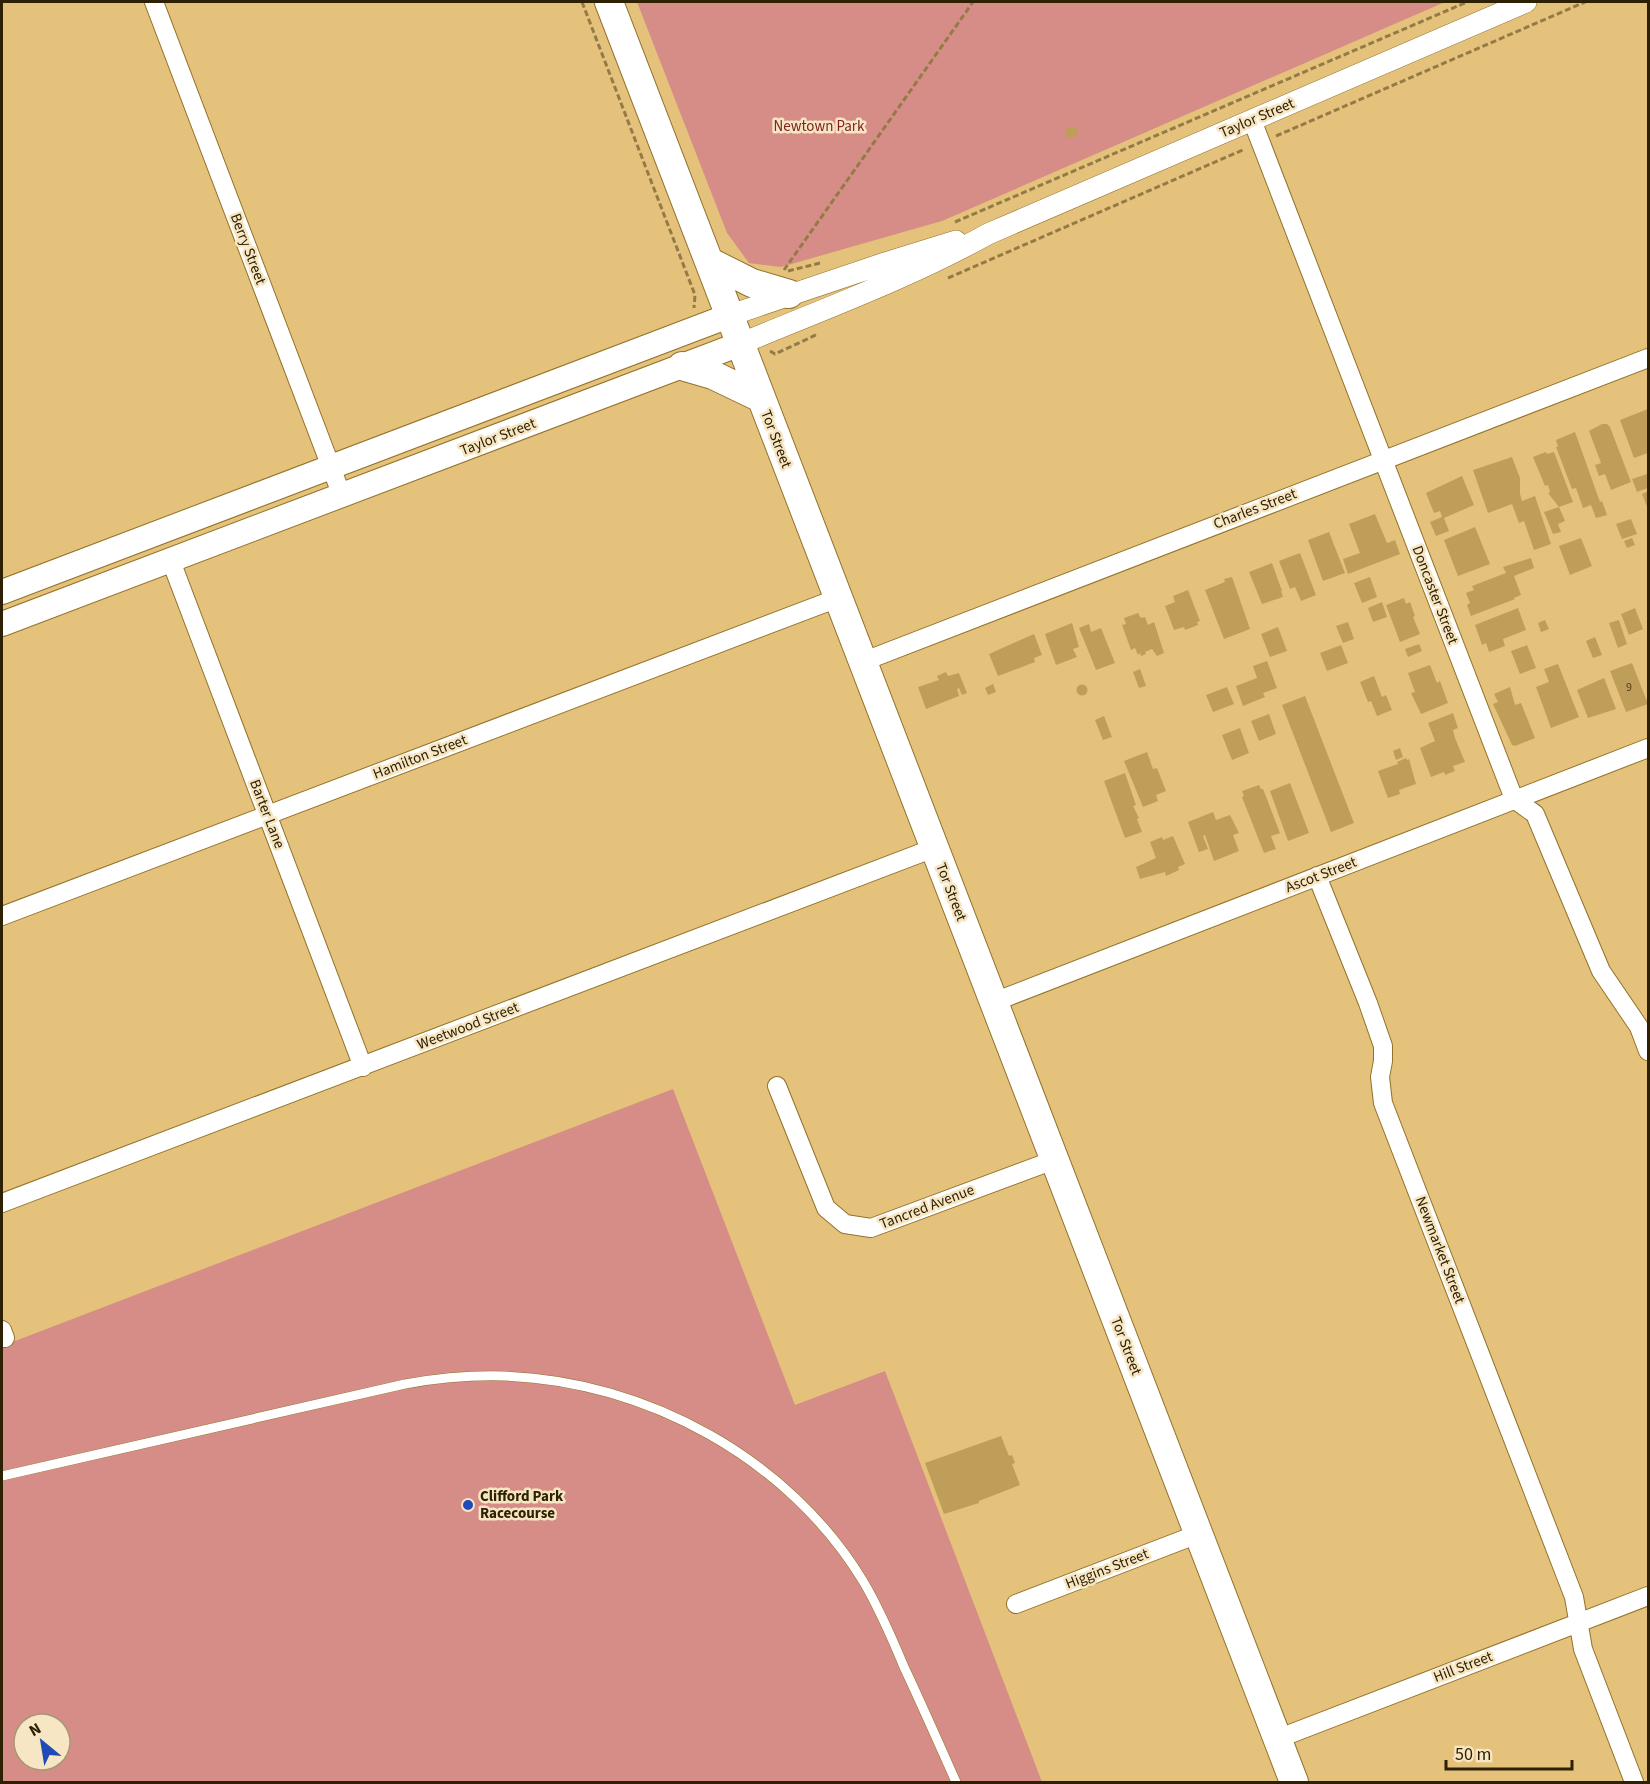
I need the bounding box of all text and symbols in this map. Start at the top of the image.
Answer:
street label: Taylor Street [1216,93,1298,143]
park label: Newtown Park [774,116,865,137]
street label: Berry Street [225,210,271,288]
street label: Tor Street [755,407,797,471]
street label: Taylor Street [457,413,539,461]
street label: Charles Street [1210,483,1300,535]
street label: Doncaster Street [1407,543,1463,647]
house number: 9 [1626,679,1632,696]
street label: Hamilton Street [370,729,470,785]
street label: Barter Lane [244,776,290,852]
street label: Ascot Street [1282,852,1360,898]
street label: Tor Street [930,860,972,924]
street label: Weetwood Street [414,997,522,1055]
street label: Tancred Avenue [877,1179,977,1235]
street label: Newmarket Street [1410,1193,1470,1307]
street label: Tor Street [1105,1314,1147,1378]
place label: Clifford Park Racecourse [480,1486,564,1524]
marker: Clifford Park Racecourse [461,1498,475,1512]
street label: Higgins Street [1062,1544,1152,1594]
street label: Hill Street [1430,1646,1496,1688]
north arrow [12,1712,72,1772]
text: N [25,1718,45,1742]
scale bar [1446,1733,1572,1771]
text: 50 m [1455,1742,1491,1767]

